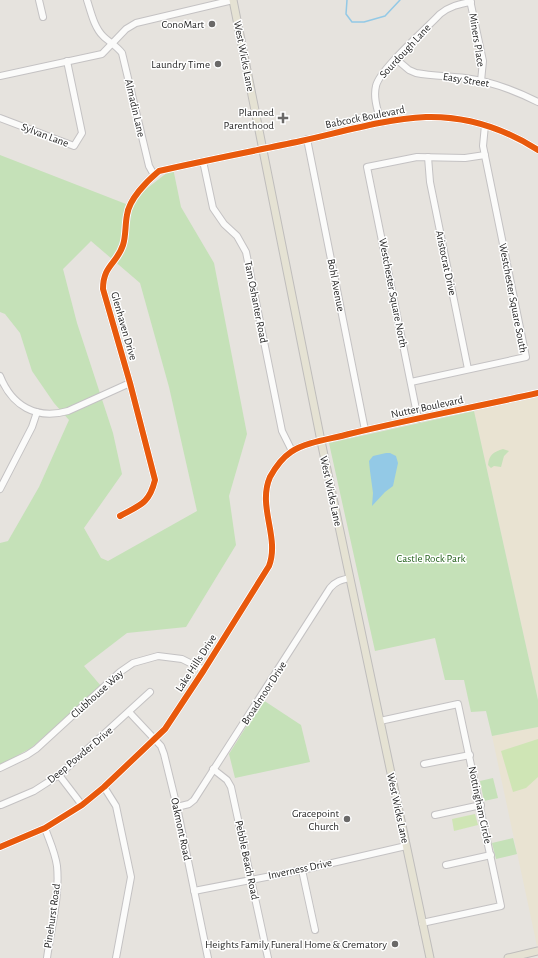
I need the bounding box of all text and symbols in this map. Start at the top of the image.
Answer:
street label: Miners Place [467,12,487,68]
place label: ConoMart [162,19,204,30]
marker: ConoMart [207,19,217,29]
street label: West Wicks Lane [232,20,256,92]
street label: Sourdough Lane [377,22,433,80]
place label: Laundry Time [151,59,210,70]
marker: Laundry Time [213,59,223,69]
street label: Easy Street [442,71,490,89]
street label: Almadin Lane [123,78,147,138]
street label: Babcock Boulevard [324,104,406,130]
place label: Planned Parenthood [224,107,274,131]
marker: Planned Parenthood [277,112,289,124]
street label: Sylvan Lane [20,121,70,149]
street label: Aristocrat Drive [434,230,458,296]
street label: Westchester Square North [377,237,409,349]
street label: Westchester Square South [497,242,529,354]
street label: Bohl Avenue [325,258,347,312]
street label: Tam Oshanter Road [243,260,269,344]
street label: Glenhaven Drive [109,291,139,361]
street label: Nutter Boulevard [390,394,464,420]
street label: West Wicks Lane [318,455,344,527]
park label: Castle Rock Park [396,553,466,564]
street label: Lake Hills Drive [173,632,219,694]
street label: Broadmoor Drive [239,659,289,727]
street label: Clubhouse Way [69,668,126,720]
street label: Deep Powder Drive [45,725,115,785]
street label: Nottingham Circle [466,765,494,845]
street label: West Wicks Lane [385,772,411,844]
street label: Oakmont Road [169,797,193,862]
place label: Gracepoint Church [292,808,339,832]
marker: Gracepoint Church [342,814,352,824]
street label: Pebble Beach Road [233,819,261,901]
street label: Inverness Drive [267,857,333,881]
street label: Pinehurst Road [42,883,62,949]
place label: Heights Family Funeral Home & Crematory [205,939,387,950]
marker: Heights Family Funeral Home & Crematory [390,939,400,949]

